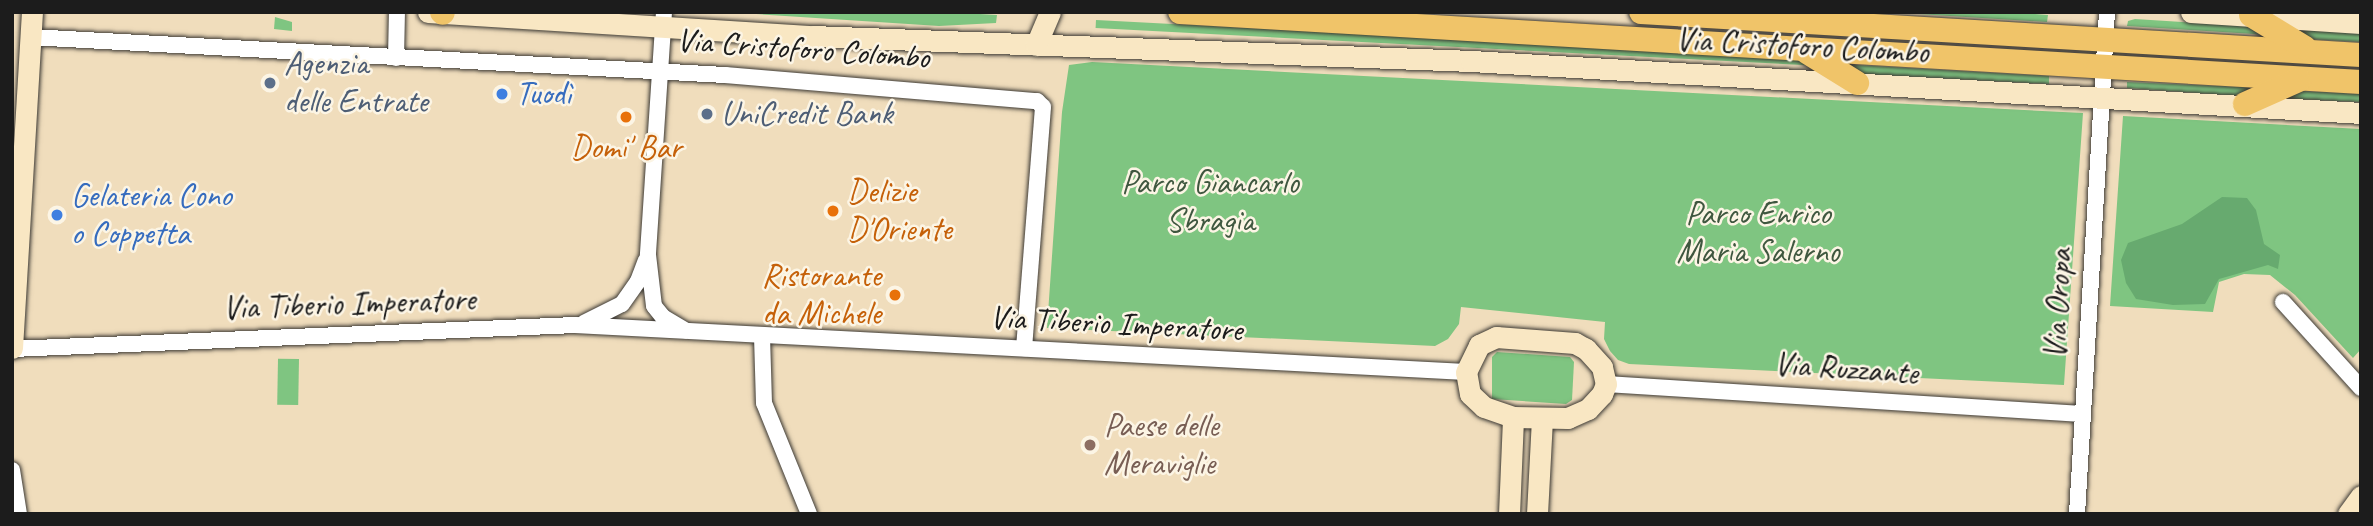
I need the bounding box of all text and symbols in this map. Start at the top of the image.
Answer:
street label: Via Cristoforo Colombo [675,20,931,78]
street label: Via Cristoforo Colombo [1674,20,1930,72]
place label: Agenzia delle Entrate [284,44,429,122]
place label: Tuodì [516,74,571,114]
marker: Agenzia delle Entrate [262,75,278,91]
marker: Tuodì [494,86,510,102]
place label: UniCredit Bank [721,94,893,134]
marker: UniCredit Bank [699,106,715,122]
marker: Domi' Bar [618,109,634,125]
place label: Domi' Bar [570,128,682,168]
park label: Parco Giancarlo Sbragia [1122,163,1298,241]
place label: Delizie D'Oriente [847,172,952,250]
place label: Gelateria Cono o Coppetta [71,176,232,254]
park label: Parco Enrico Maria Salerno [1677,194,1839,272]
marker: Delizie D'Oriente [825,203,841,219]
marker: Gelateria Cono o Coppetta [49,207,65,223]
street label: Via Oropa [2035,248,2081,360]
place label: Ristorante da Michele [761,256,881,334]
street label: Via Tiberio Imperatore [222,280,476,328]
marker: Ristorante da Michele [887,287,903,303]
street label: Via Tiberio Imperatore [989,298,1243,350]
street label: Via Ruzzante [1773,344,1919,394]
place label: Paese delle Meraviglie [1104,406,1219,484]
marker: Paese delle Meraviglie [1082,437,1098,453]

